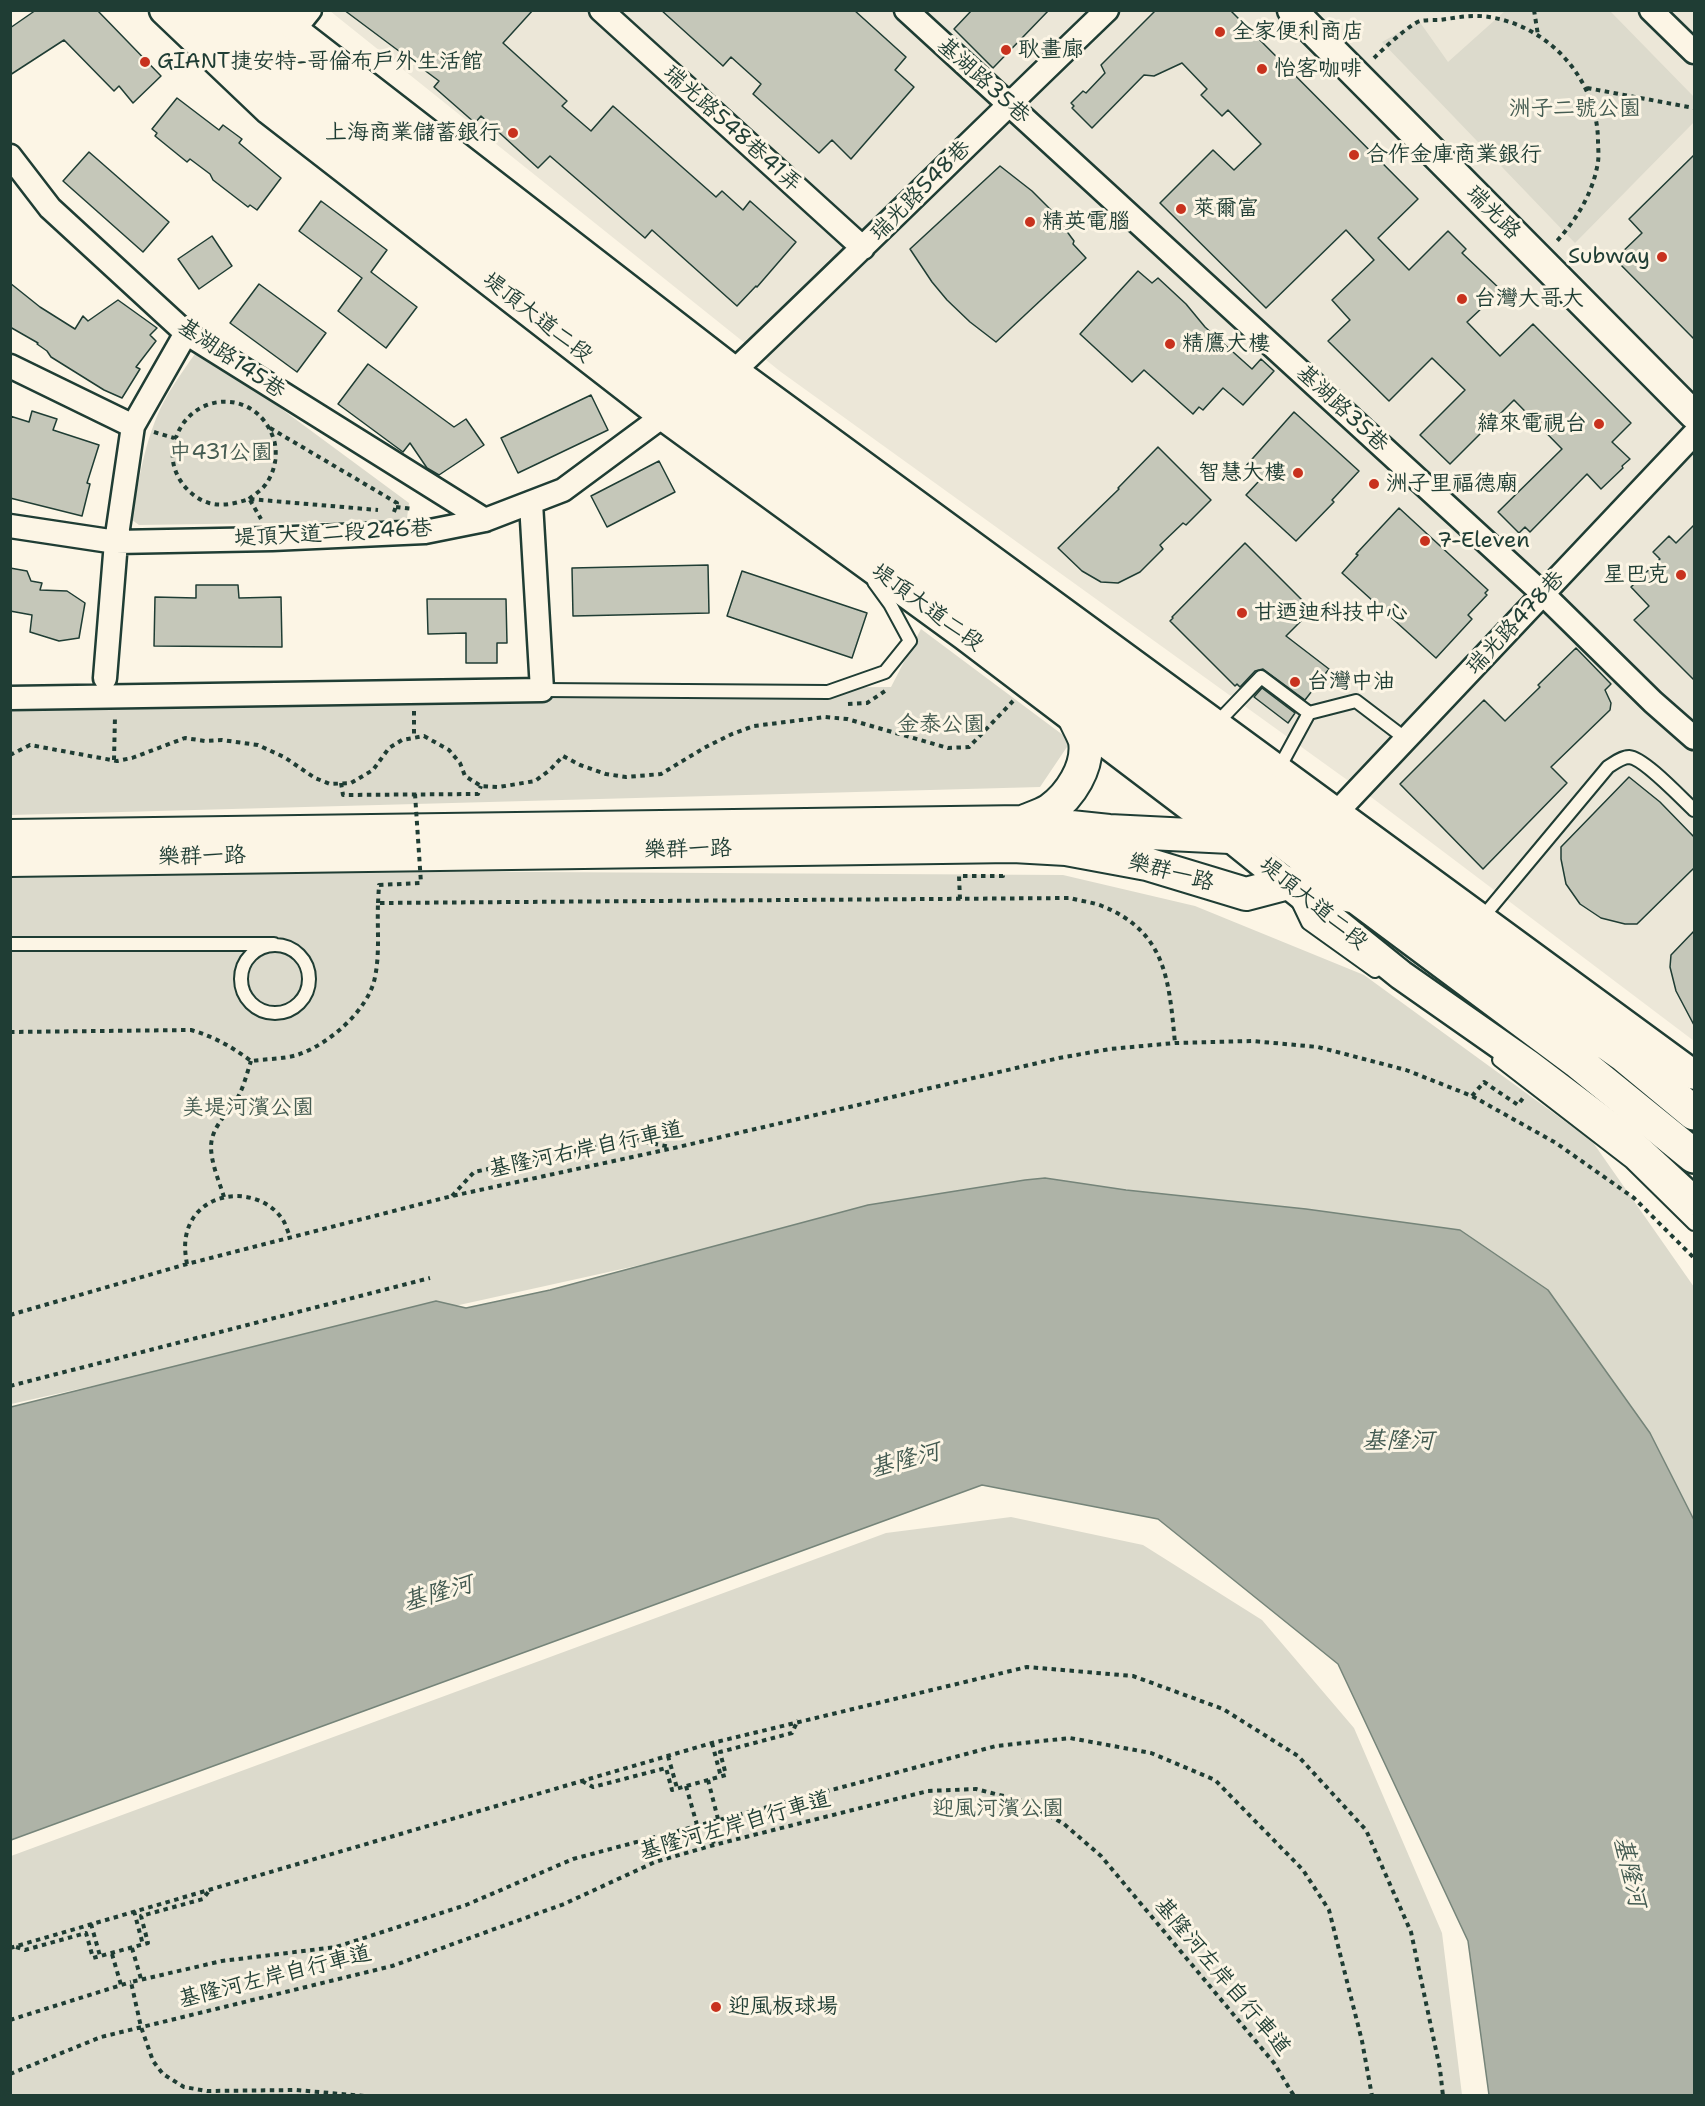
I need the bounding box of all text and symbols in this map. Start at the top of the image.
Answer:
place label: 全家便利商店 [1232,19,1364,45]
marker: 全家便利商店 [1213,25,1227,39]
street label: 基湖路35巷 [931,32,1035,130]
place label: 耿畫廊 [1018,37,1084,63]
marker: 耿畫廊 [999,43,1013,57]
place label: GIANT捷安特-哥倫布戶外生活館 [157,49,483,75]
marker: GIANT捷安特-哥倫布戶外生活館 [138,55,152,69]
place label: 怡客咖啡 [1274,56,1362,82]
street label: 瑞光路548巷41弄 [658,60,806,198]
marker: 怡客咖啡 [1255,62,1269,76]
park label: 洲子二號公園 [1509,96,1641,122]
place label: 上海商業儲蓄銀行 [325,120,501,146]
marker: 上海商業儲蓄銀行 [506,126,520,140]
street label: 瑞光路548巷 [865,135,977,247]
place label: 合作金庫商業銀行 [1366,142,1542,168]
marker: 合作金庫商業銀行 [1347,148,1361,162]
street label: 瑞光路 [1460,180,1526,246]
place label: 萊爾富 [1193,196,1259,222]
marker: 萊爾富 [1174,202,1188,216]
place label: 精英電腦 [1042,209,1130,235]
marker: 精英電腦 [1023,215,1037,229]
place label: Subway [1568,244,1650,270]
marker: Subway [1655,250,1669,264]
street label: 堤頂大道二段 [477,267,597,369]
place label: 台灣大哥大 [1474,286,1584,312]
marker: 台灣大哥大 [1455,292,1469,306]
street label: 基湖路145巷 [172,313,290,405]
place label: 精鷹大樓 [1182,331,1270,357]
marker: 精鷹大樓 [1163,337,1177,351]
street label: 基湖路35巷 [1290,360,1394,458]
place label: 緯來電視台 [1477,411,1587,437]
marker: 緯來電視台 [1592,417,1606,431]
park label: 中431公園 [169,440,273,466]
place label: 智慧大樓 [1198,460,1286,486]
marker: 智慧大樓 [1291,466,1305,480]
place label: 洲子里福德廟 [1386,471,1518,497]
marker: 洲子里福德廟 [1367,477,1381,491]
street label: 堤頂大道二段246巷 [233,516,433,552]
place label: 7-Eleven [1437,528,1530,554]
marker: 7-Eleven [1418,534,1432,548]
street label: 堤頂大道二段 [866,559,988,657]
place label: 星巴克 [1603,562,1669,588]
street label: 瑞光路478巷 [1461,566,1571,680]
marker: 星巴克 [1674,568,1688,582]
place label: 甘迺迪科技中心 [1254,600,1408,626]
marker: 甘迺迪科技中心 [1235,606,1249,620]
place label: 台灣中油 [1307,669,1395,695]
marker: 台灣中油 [1288,675,1302,689]
park label: 金泰公園 [897,712,985,738]
street label: 樂群一路 [644,836,732,864]
street label: 樂群一路 [158,843,246,871]
street label: 樂群一路 [1125,849,1217,897]
street label: 堤頂大道二段 [1253,852,1373,956]
park label: 美堤河濱公園 [182,1095,314,1121]
street label: 基隆河右岸自行車道 [486,1117,686,1183]
water label: 基隆河 [1362,1428,1434,1456]
water label: 基隆河 [866,1438,944,1484]
water label: 基隆河 [399,1570,477,1618]
street label: 基隆河左岸自行車道 [636,1786,834,1866]
park label: 迎風河濱公園 [932,1796,1064,1822]
water label: 基隆河 [1607,1834,1651,1910]
street label: 基隆河左岸自行車道 [1148,1893,1296,2061]
street label: 基隆河左岸自行車道 [176,1940,374,2014]
place label: 迎風板球場 [728,1994,838,2020]
marker: 迎風板球場 [709,2000,723,2014]

